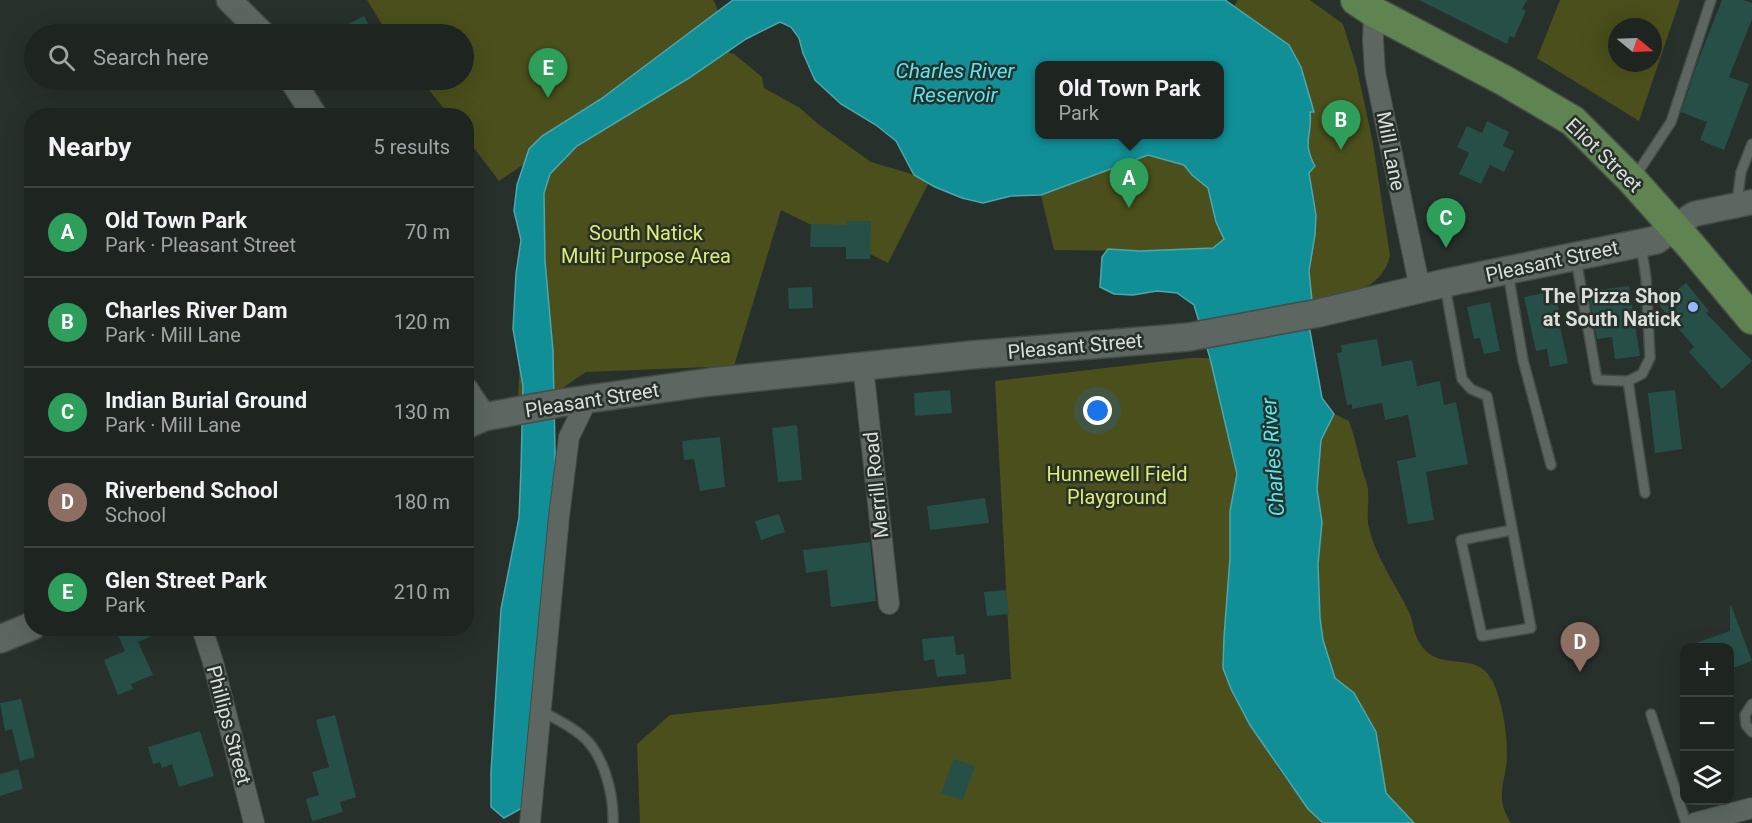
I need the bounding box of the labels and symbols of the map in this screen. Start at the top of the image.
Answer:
north arrow [1608,18,1662,72]
pin: E [528,48,568,98]
water label: Charles River Reservoir [896,59,1016,107]
pin: B [1322,100,1360,150]
street label: Mill Lane [1372,109,1410,193]
street label: Eliot Street [1561,113,1647,197]
pin: A [1110,158,1148,208]
pin: C [1426,198,1466,248]
park label: South Natick Multi Purpose Area [561,221,731,268]
street label: Pleasant Street [1483,235,1621,287]
place label: The Pizza Shop at South Natick [1541,284,1681,331]
marker: The Pizza Shop at South Natick [1686,300,1700,314]
street label: Pleasant Street [1006,328,1144,364]
street label: Pleasant Street [523,378,661,422]
your location [1083,396,1112,425]
water label: Charles River [1257,396,1289,517]
street label: Merrill Road [858,431,894,539]
park label: Hunnewell Field Playground [1047,462,1187,509]
pin: D [1560,622,1600,672]
street label: Phillips Street [202,663,256,787]

